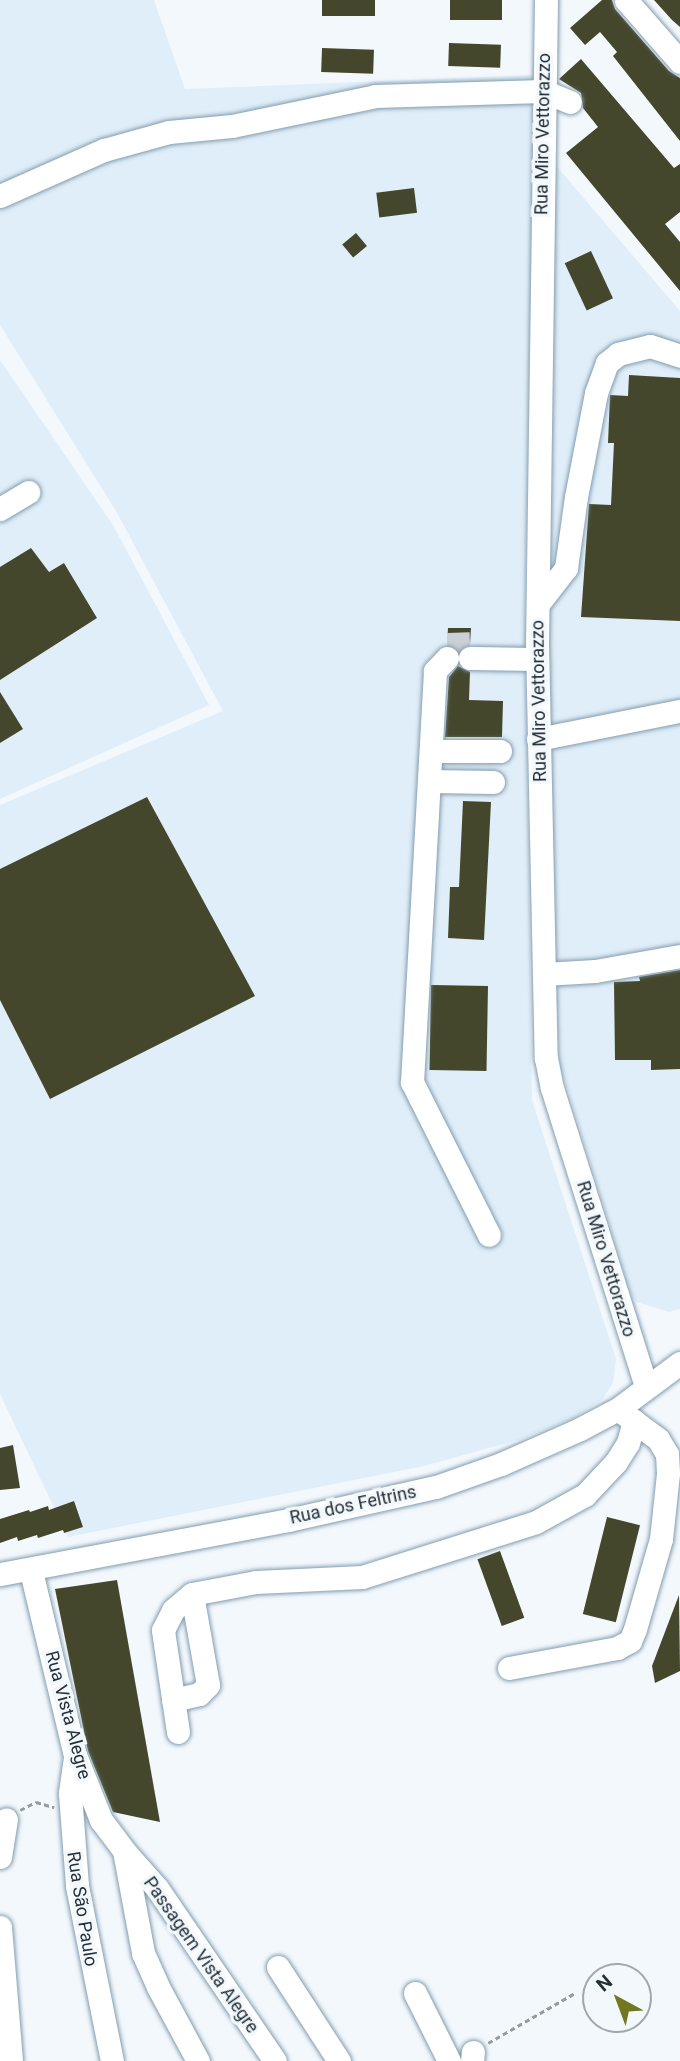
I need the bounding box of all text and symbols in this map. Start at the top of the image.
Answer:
street label: Rua Miro Vettorazzo [531,53,555,215]
street label: Rua Miro Vettorazzo [527,620,551,782]
street label: Rua Miro Vettorazzo [572,1178,640,1340]
street label: Rua dos Feltrins [288,1481,418,1529]
street label: Rua Vista Alegre [41,1649,95,1781]
street label: Rua São Paulo [62,1850,102,1968]
street label: Passagem Vista Alegre [139,1873,263,2037]
north arrow [582,1963,652,2033]
text: N [592,1970,617,1996]

